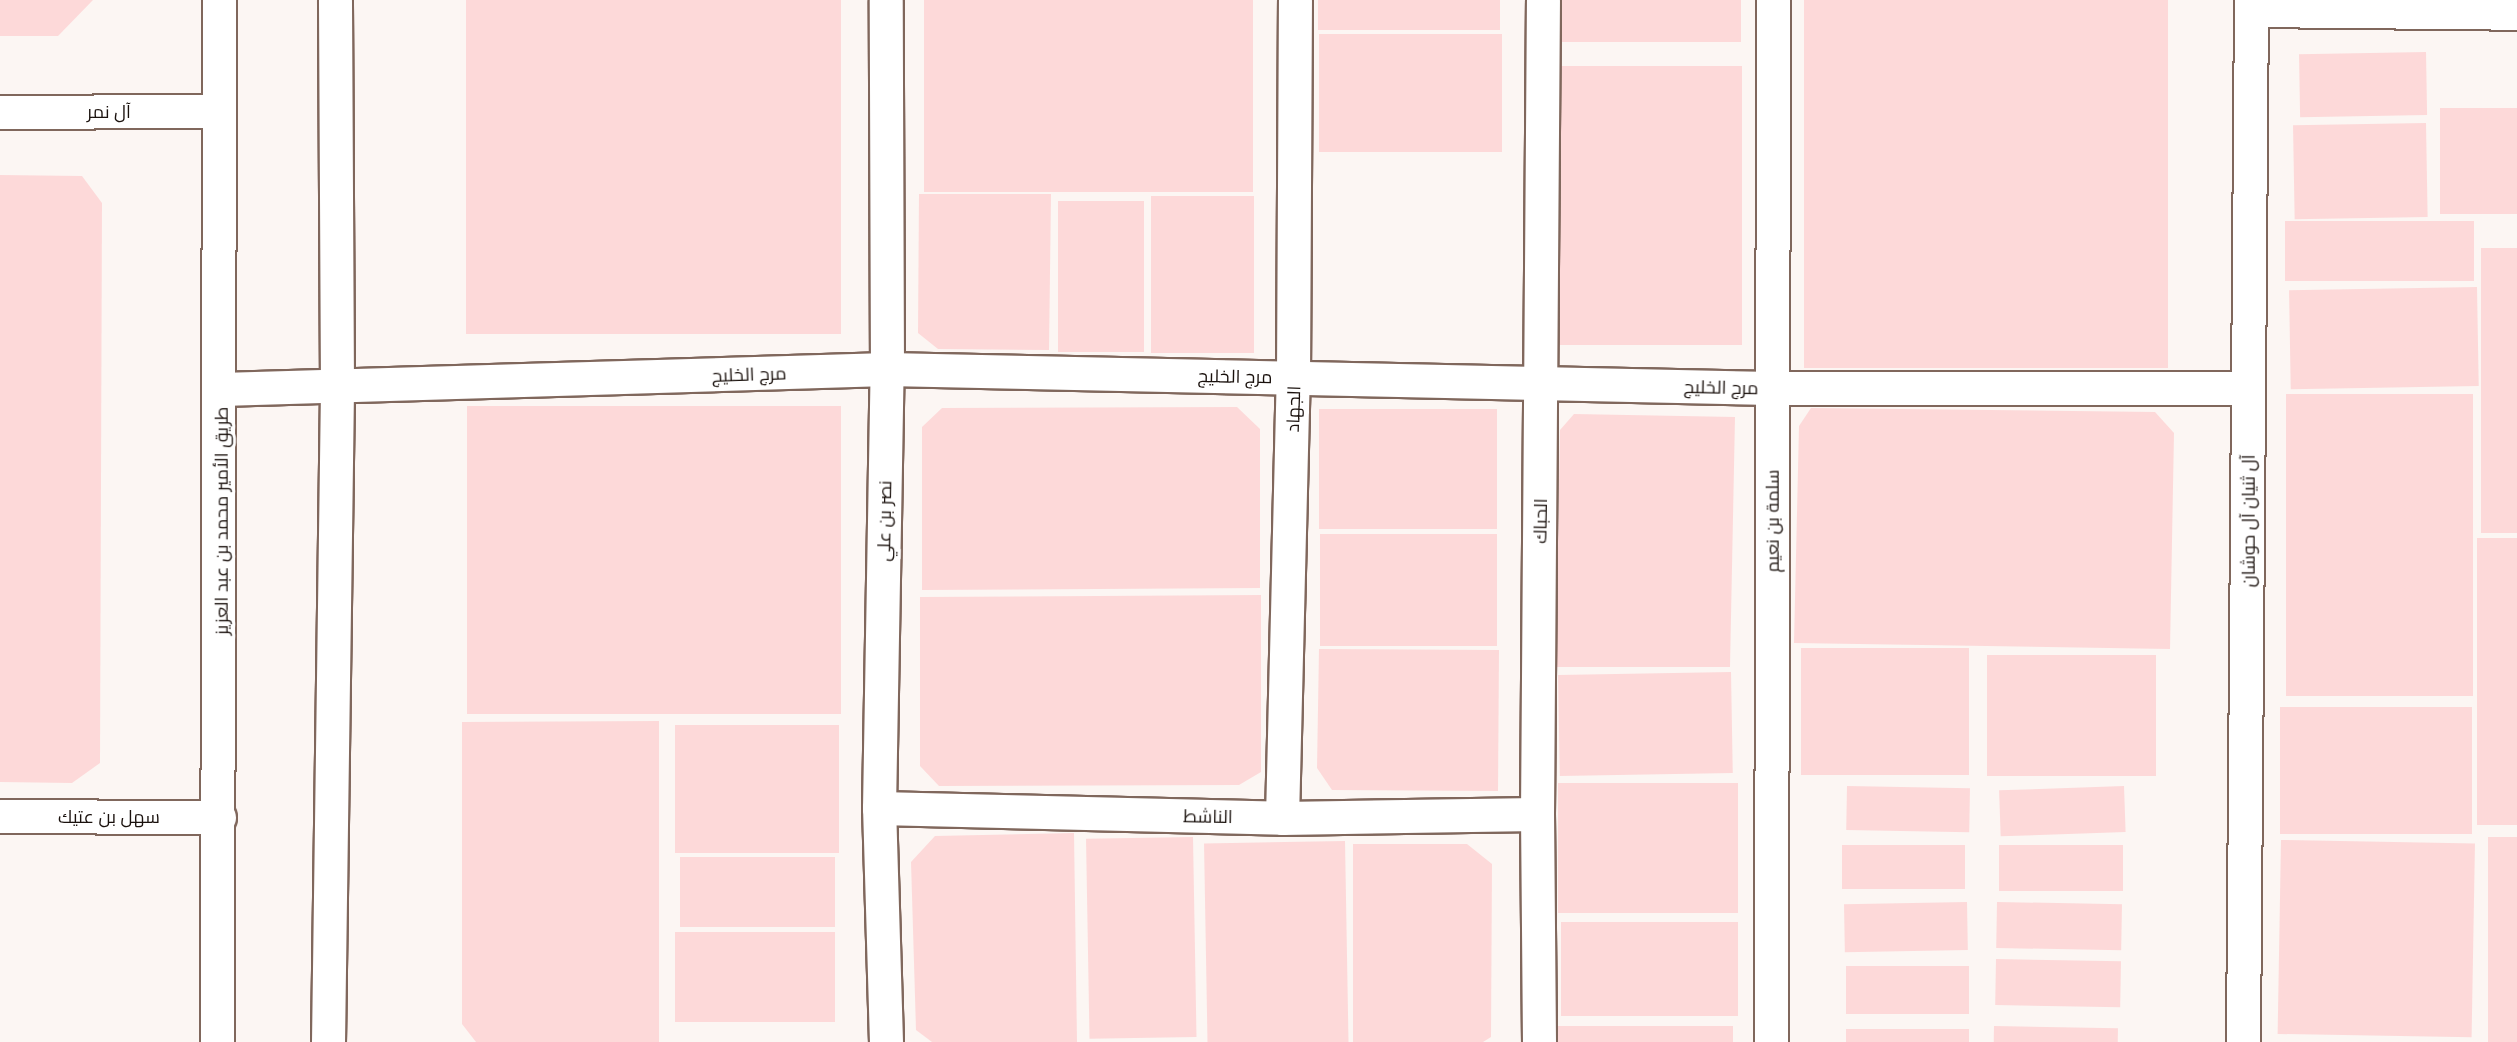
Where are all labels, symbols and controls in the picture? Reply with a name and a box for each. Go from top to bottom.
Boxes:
street label: آل نمر [87,100,131,122]
street label: مرج الخليج [711,362,787,386]
street label: مرج الخليج [1197,365,1273,387]
street label: مرج الخليج [1683,376,1759,398]
street label: الجهاد [1281,385,1305,433]
street label: طريق الأمير محمد بن عبد العزيز [210,407,232,635]
street label: آل ثنيان آل حوشان [2237,455,2259,587]
street label: سلمة بن نعيم [1761,470,1783,572]
street label: نصر بن علي [872,480,896,562]
street label: الحباك [1529,498,1551,544]
street label: سهل بن عتيك [58,805,160,827]
street label: الناشط [1183,805,1233,827]

